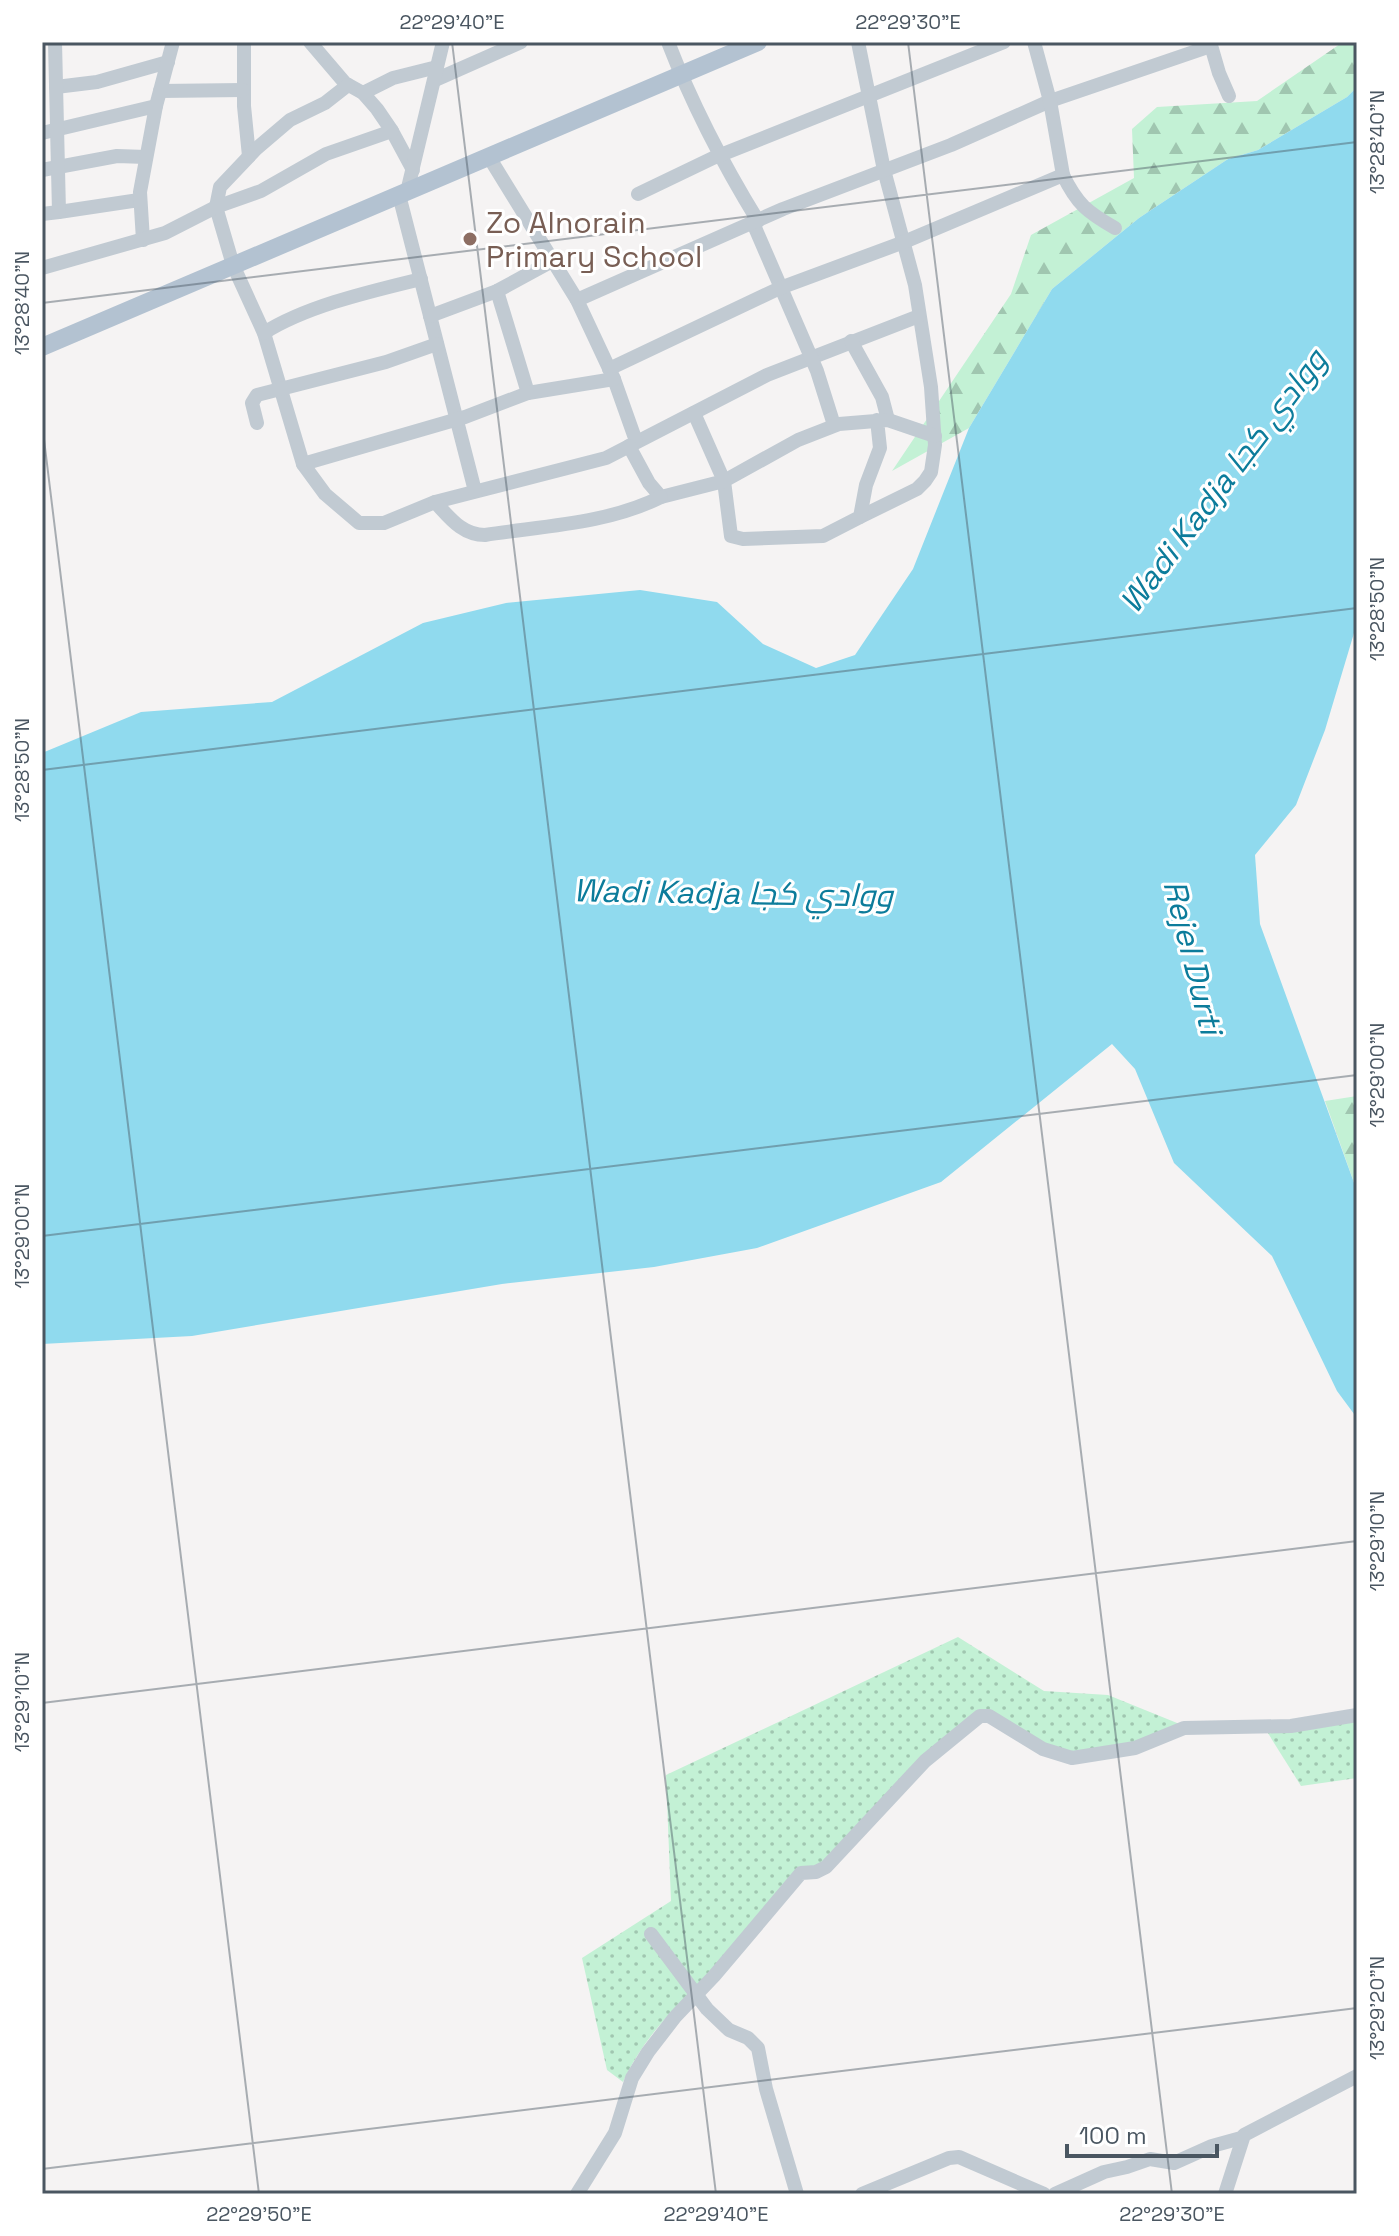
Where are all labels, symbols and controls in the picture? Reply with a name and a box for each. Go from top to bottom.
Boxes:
text: 22°29'40"E [399,9,505,35]
text: 22°29'30"E [855,9,961,35]
text: 13°28'40"N [1364,90,1390,194]
place label: Zo Alnorain Primary School [486,203,702,276]
marker: Zo Alnorain Primary School [461,230,479,248]
text: 13°28'40"N [9,251,35,355]
water label: Wadi Kadja ووادي كجا [1111,339,1341,624]
text: 13°28'50"N [1364,557,1390,661]
text: 13°28'50"N [9,718,35,822]
water label: Wadi Kadja ووادي كجا [573,870,896,921]
water label: Rejel Durti [1155,876,1232,1042]
text: 13°29'00"N [1364,1023,1390,1127]
text: 13°29'00"N [9,1184,35,1288]
text: 13°29'10"N [1364,1491,1390,1591]
text: 13°29'10"N [9,1652,35,1752]
text: 13°29'20"N [1364,1956,1390,2060]
scale bar [1067,2108,1217,2158]
text: 100 m [1079,2120,1147,2151]
text: 22°29'50"E [206,2201,312,2227]
text: 22°29'40"E [663,2201,769,2227]
text: 22°29'30"E [1119,2201,1225,2227]

